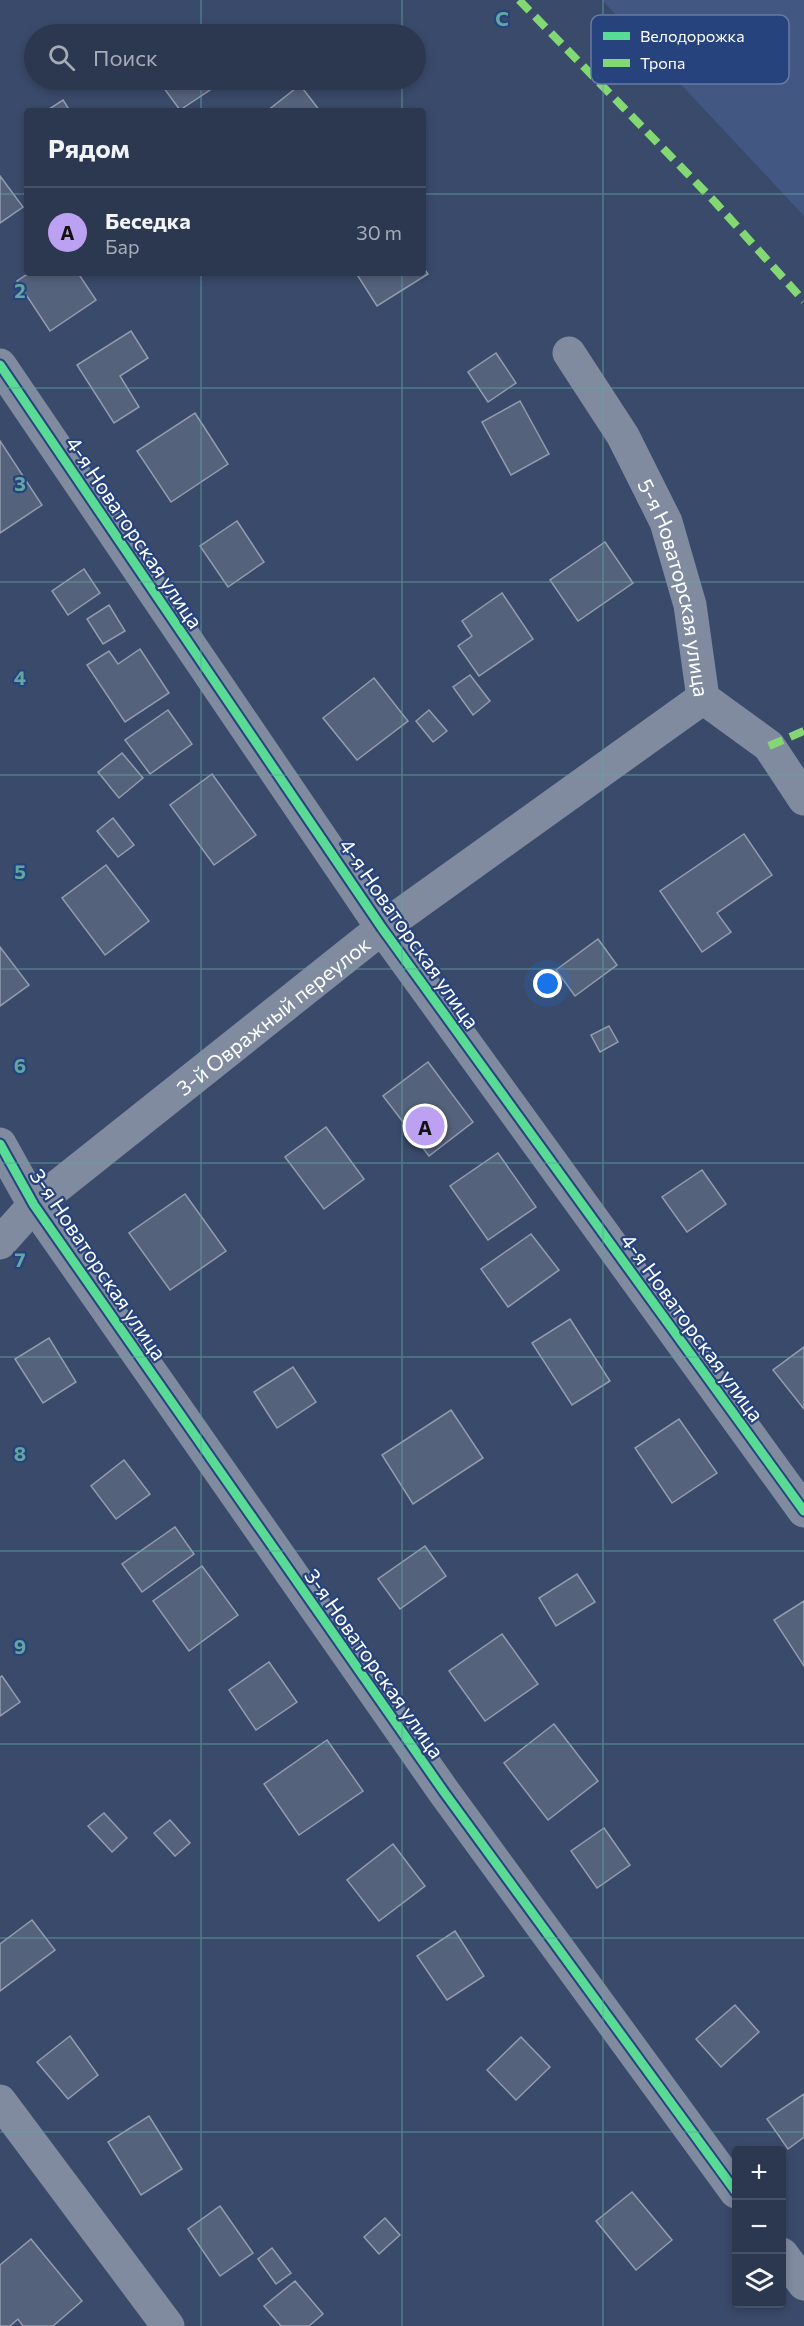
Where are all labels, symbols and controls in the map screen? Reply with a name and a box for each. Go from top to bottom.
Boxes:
text: C [495,6,509,30]
legend [591,15,789,84]
search box [24,24,426,90]
text: Велодорожка [640,26,744,45]
icon: search [45,41,78,74]
text: Поиск [93,44,158,71]
text: Тропа [640,53,685,72]
text: Рядом [48,132,130,163]
text: Беседка [105,207,191,234]
text: A [60,220,75,244]
text: 30 m [356,220,402,244]
text: Бар [105,234,140,258]
text: 2 [14,278,26,302]
street label: 4-я Новаторская улица [61,431,209,633]
text: 3 [14,471,26,495]
street label: 5-я Новаторская улица [634,474,715,698]
text: 4 [14,665,26,689]
street label: 4-я Новаторская улица [335,833,485,1033]
text: 5 [14,859,26,883]
street label: 3-й Овражный переулок [171,930,375,1100]
your location [533,969,562,998]
text: 6 [14,1053,26,1077]
pin: A [406,1104,444,1148]
street label: 3-я Новаторская улица [26,1163,172,1365]
street label: 4-я Новаторская улица [616,1228,770,1426]
text: 7 [15,1247,26,1271]
text: 8 [14,1441,26,1465]
street label: 3-я Новаторская улица [300,1563,450,1763]
text: 9 [14,1634,26,1658]
map controls [732,2146,786,2308]
button: + [732,2146,786,2200]
button: − [732,2200,786,2254]
button: layers [732,2254,786,2308]

